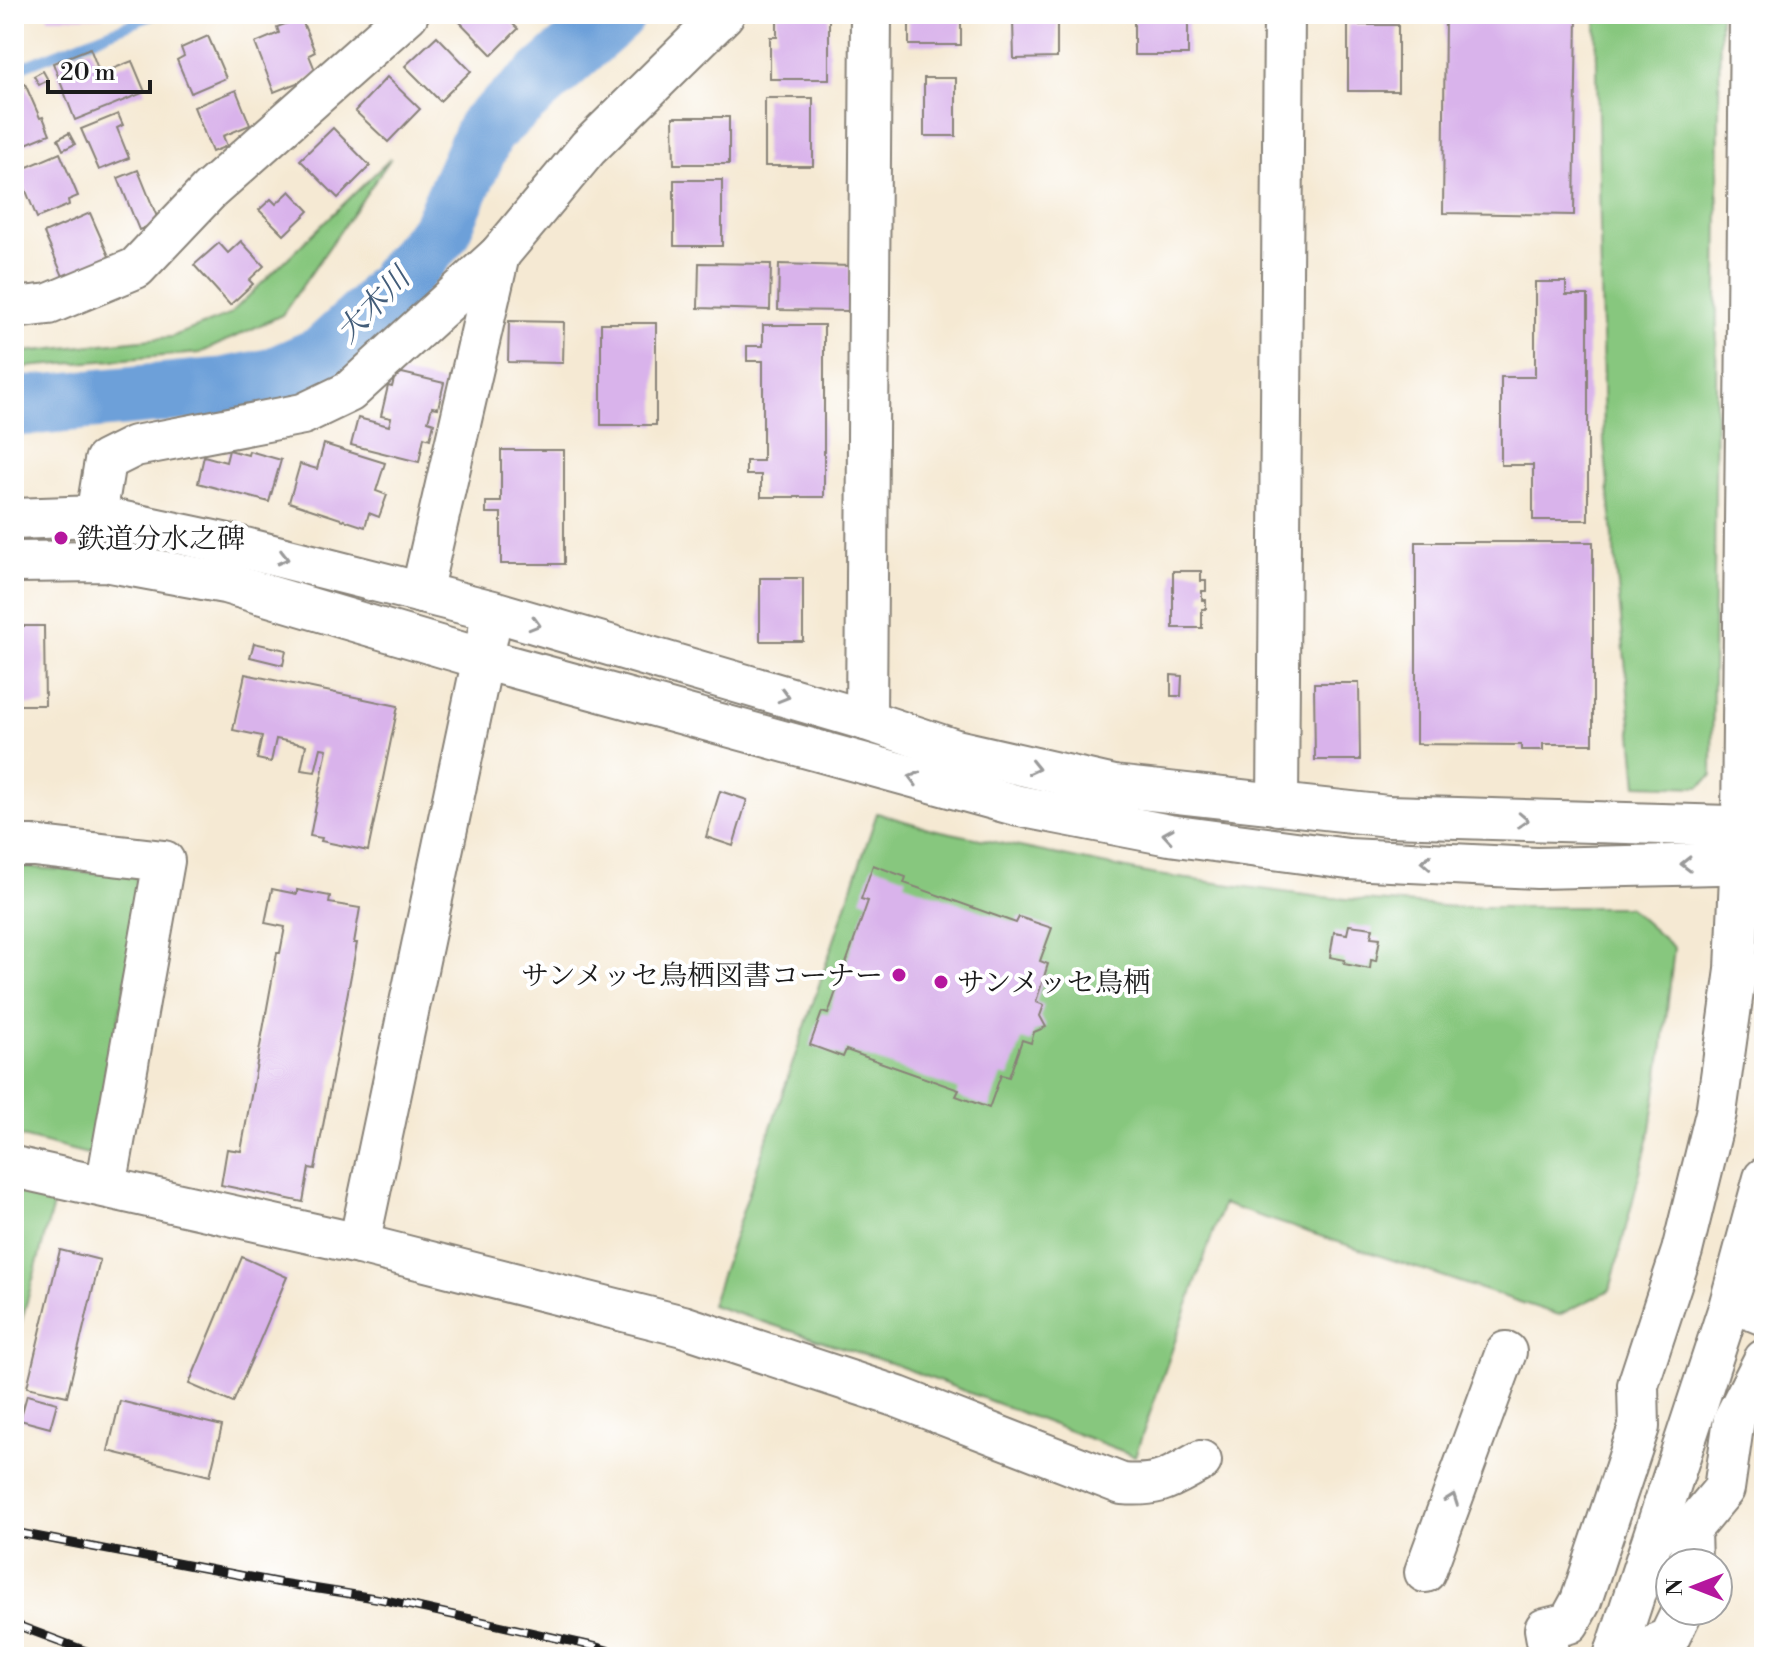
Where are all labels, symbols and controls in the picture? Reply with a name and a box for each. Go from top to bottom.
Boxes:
scale bar [48,44,150,94]
text: 20 m [60,58,116,88]
water label: 大木川 [329,258,421,351]
place label: 鉄道分水之碑 [77,522,245,557]
marker: 鉄道分水之碑 [52,529,70,547]
one-way arrow [276,548,290,565]
one-way arrow [527,615,541,631]
one-way arrow [777,687,791,704]
one-way arrow [1027,759,1040,776]
one-way arrow [908,770,922,787]
one-way arrow [1517,812,1530,829]
one-way arrow [1161,827,1175,844]
one-way arrow [1419,854,1432,871]
one-way arrow [1679,856,1692,873]
place label: サンメッセ鳥栖図書コーナー [521,959,883,994]
marker: サンメッセ鳥栖図書コーナー [890,966,908,984]
place label: サンメッセ鳥栖 [957,966,1151,1001]
marker: サンメッセ鳥栖 [932,973,950,991]
one-way arrow [1442,1492,1459,1506]
north arrow [1654,1547,1734,1627]
text: N [1662,1578,1689,1596]

